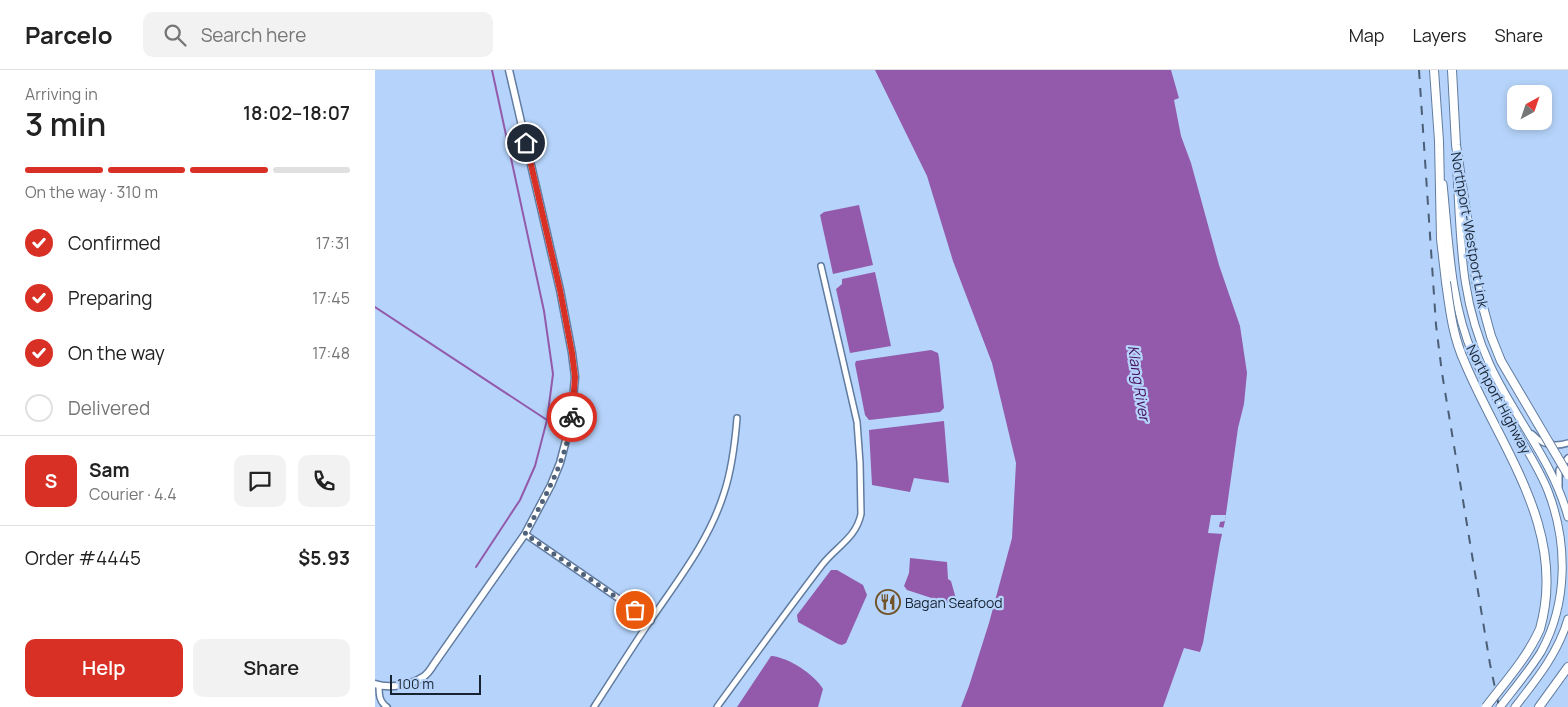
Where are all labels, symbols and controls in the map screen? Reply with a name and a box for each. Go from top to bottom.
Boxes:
search box [143,12,493,57]
text: Parcelo [25,18,113,51]
icon: search [161,21,189,49]
text: Search here [201,22,306,48]
text: Map [1349,23,1384,47]
text: Layers [1412,23,1466,47]
text: Share [1494,23,1543,47]
text: Arriving in [25,83,98,105]
north arrow [1507,85,1553,130]
map controls [1507,85,1552,130]
text: 18:02–18:07 [243,100,350,126]
text: 3 min [25,102,106,146]
pin [505,122,547,164]
icon: home [512,129,540,157]
street label: Northport-Westport Link [1447,150,1493,311]
text: On the way · 310 m [25,181,158,203]
icon: check [25,229,53,257]
text: Confirmed [68,230,161,256]
text: 17:31 [316,232,350,254]
icon: check [25,284,53,312]
text: Preparing [68,285,153,311]
text: 17:45 [312,287,350,309]
icon: check [25,339,53,367]
text: On the way [68,340,165,366]
street label: Northport Highway [1462,341,1536,458]
text: 17:48 [312,342,350,364]
water label: Klang River [1123,344,1156,425]
courier [547,392,597,442]
text: Delivered [68,395,150,421]
icon: bike [558,403,586,431]
button: chat [234,455,286,507]
button: phone [298,455,350,507]
text: Sam [89,457,130,483]
text: S [45,468,57,494]
text: Courier · 4.4 [89,483,177,505]
text: Order #4445 [25,545,141,571]
text: $5.93 [298,545,350,571]
pin [614,589,656,631]
restaurant icon: Bagan Seafood [875,589,901,615]
place label: Bagan Seafood [905,593,1003,612]
icon: bag [621,596,649,624]
button: Help [25,639,183,697]
button: Share [193,639,350,697]
scale bar [390,672,481,695]
text: 100 m [397,674,434,693]

